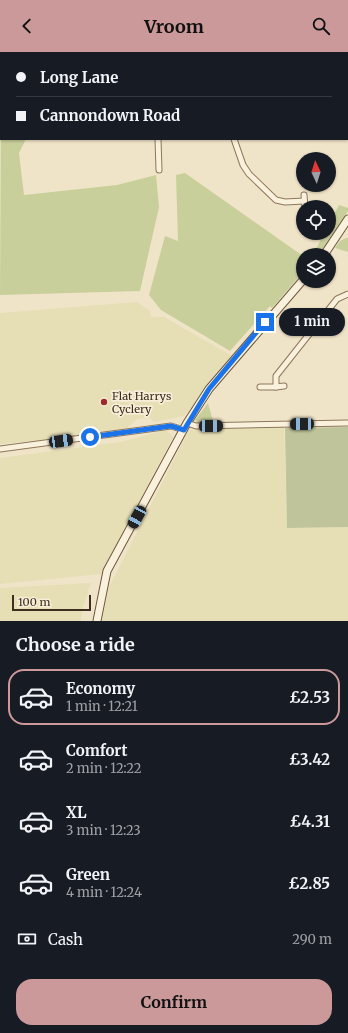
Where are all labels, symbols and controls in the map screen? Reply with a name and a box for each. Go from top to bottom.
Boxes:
icon: back [16,15,38,37]
text: Vroom [144,15,204,38]
icon: search [310,15,332,37]
text: Long Lane [40,68,118,87]
text: Cannondown Road [40,106,180,125]
north arrow [296,152,336,192]
map controls [296,152,336,288]
button: locate [296,200,336,240]
button: layers [296,248,336,288]
callout: 1 min [279,308,345,336]
route end [256,313,274,331]
text: 1 min [294,313,330,330]
place label: Flat Harrys Cyclery [112,389,171,416]
marker: Flat Harrys Cyclery [99,397,109,407]
car [290,418,314,430]
car [199,420,223,432]
route start [81,428,99,446]
car [48,433,74,449]
car [126,504,148,530]
scale bar [12,593,91,612]
text: 100 m [18,595,50,609]
text: Choose a ride [16,633,135,656]
icon: car [18,679,54,715]
text: Economy [66,679,135,698]
text: £2.53 [289,688,330,707]
text: 1 min · 12:21 [66,698,138,715]
icon: car [18,741,54,777]
text: Comfort [66,741,127,760]
text: £3.42 [289,750,330,769]
text: 2 min · 12:22 [66,760,142,777]
icon: car [18,803,54,839]
text: XL [66,803,87,822]
text: £4.31 [290,812,330,831]
text: 3 min · 12:23 [66,822,141,839]
icon: car [18,865,54,901]
text: Green [66,865,110,884]
text: £2.85 [288,874,330,893]
text: 4 min · 12:24 [66,884,142,901]
icon: cash [16,928,38,950]
text: Cash [48,930,83,949]
text: 290 m [292,931,332,948]
button: Confirm [16,979,332,1025]

